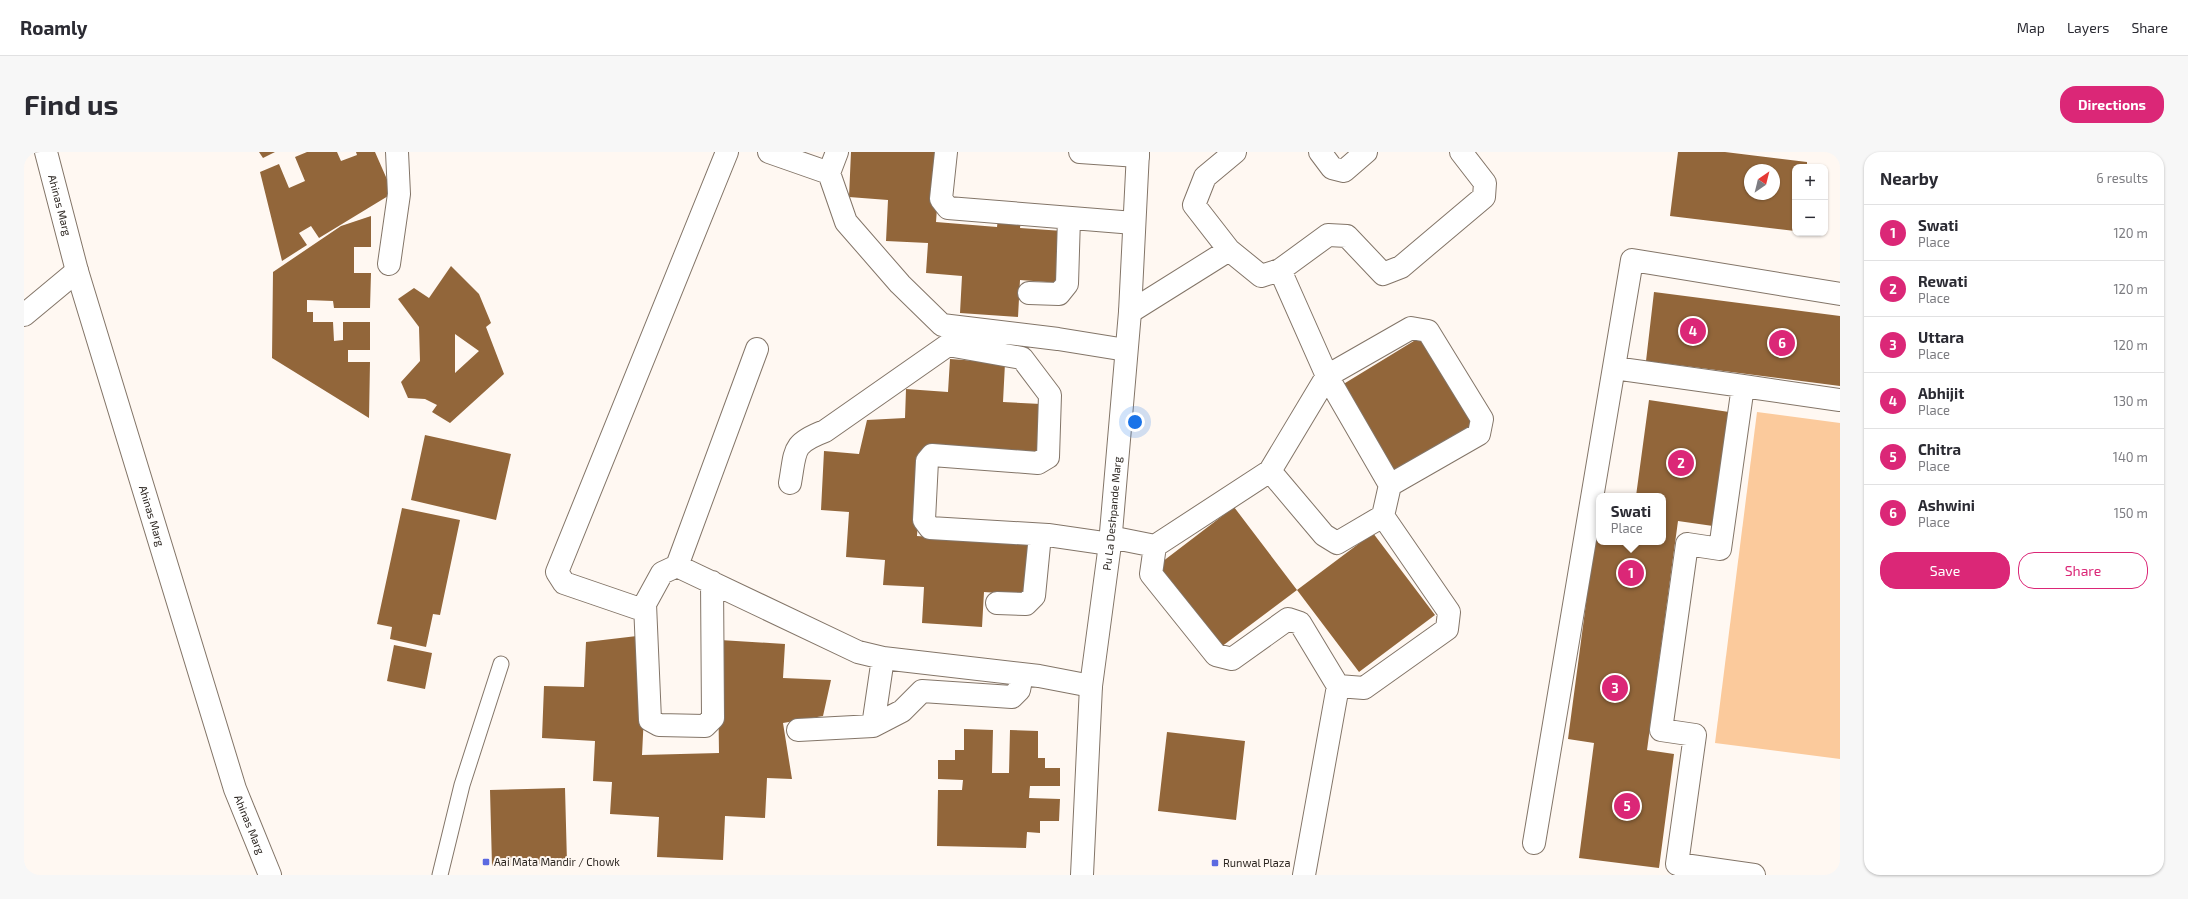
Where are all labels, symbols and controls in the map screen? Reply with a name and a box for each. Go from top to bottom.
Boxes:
text: Roamly [20,16,87,39]
text: Map [2017,19,2045,36]
text: Layers [2067,19,2109,36]
text: Share [2131,19,2168,36]
button: Directions [2060,86,2164,123]
text: Find us [24,87,118,121]
north arrow [1744,164,1780,200]
map controls [1792,164,1828,236]
button: + [1792,164,1828,200]
text: Nearby [1880,168,1938,188]
text: 6 results [2096,170,2148,186]
street label: Ahinas Marg [46,173,75,237]
button: − [1792,200,1828,236]
text: Swati [1918,216,1958,234]
text: 1 [1890,225,1896,241]
text: 120 m [2113,225,2148,241]
text: Place [1918,234,1950,250]
text: Rewati [1918,272,1968,290]
text: 2 [1889,281,1897,297]
text: 120 m [2113,281,2148,297]
text: Place [1918,290,1950,306]
pin: 4 [1680,316,1706,346]
pin: 6 [1769,328,1795,358]
text: Uttara [1918,328,1964,346]
text: 3 [1889,337,1897,353]
text: 120 m [2113,337,2148,353]
text: Place [1918,346,1950,362]
text: Abhijit [1918,384,1964,402]
text: 4 [1889,393,1897,409]
text: 130 m [2113,393,2148,409]
text: Place [1918,402,1950,418]
your location [1125,412,1145,432]
text: Chitra [1918,440,1961,458]
pin: 2 [1668,448,1694,478]
text: 5 [1889,449,1897,465]
text: 140 m [2113,449,2148,465]
street label: Pu La Deshpande Marg [1100,456,1124,571]
text: Place [1918,458,1950,474]
street label: Ahinas Marg [137,484,168,548]
popup [1596,493,1666,545]
text: Ashwini [1918,496,1975,514]
text: Swati [1611,502,1651,520]
text: 6 [1889,505,1897,521]
text: 150 m [2114,505,2148,521]
text: Place [1918,514,1950,530]
text: Place [1611,520,1643,536]
button: Save [1880,552,2010,589]
button: Share [2018,552,2148,589]
pin: 1 [1618,558,1644,588]
pin: 3 [1602,673,1628,703]
pin: 5 [1614,791,1640,821]
street label: Ahinas Marg [232,793,268,856]
place label: Aai Mata Mandir / Chowk [494,855,620,868]
place label: Runwal Plaza [1223,856,1290,869]
marker: Aai Mata Mandir / Chowk [481,857,491,867]
marker: Runwal Plaza [1210,858,1220,868]

